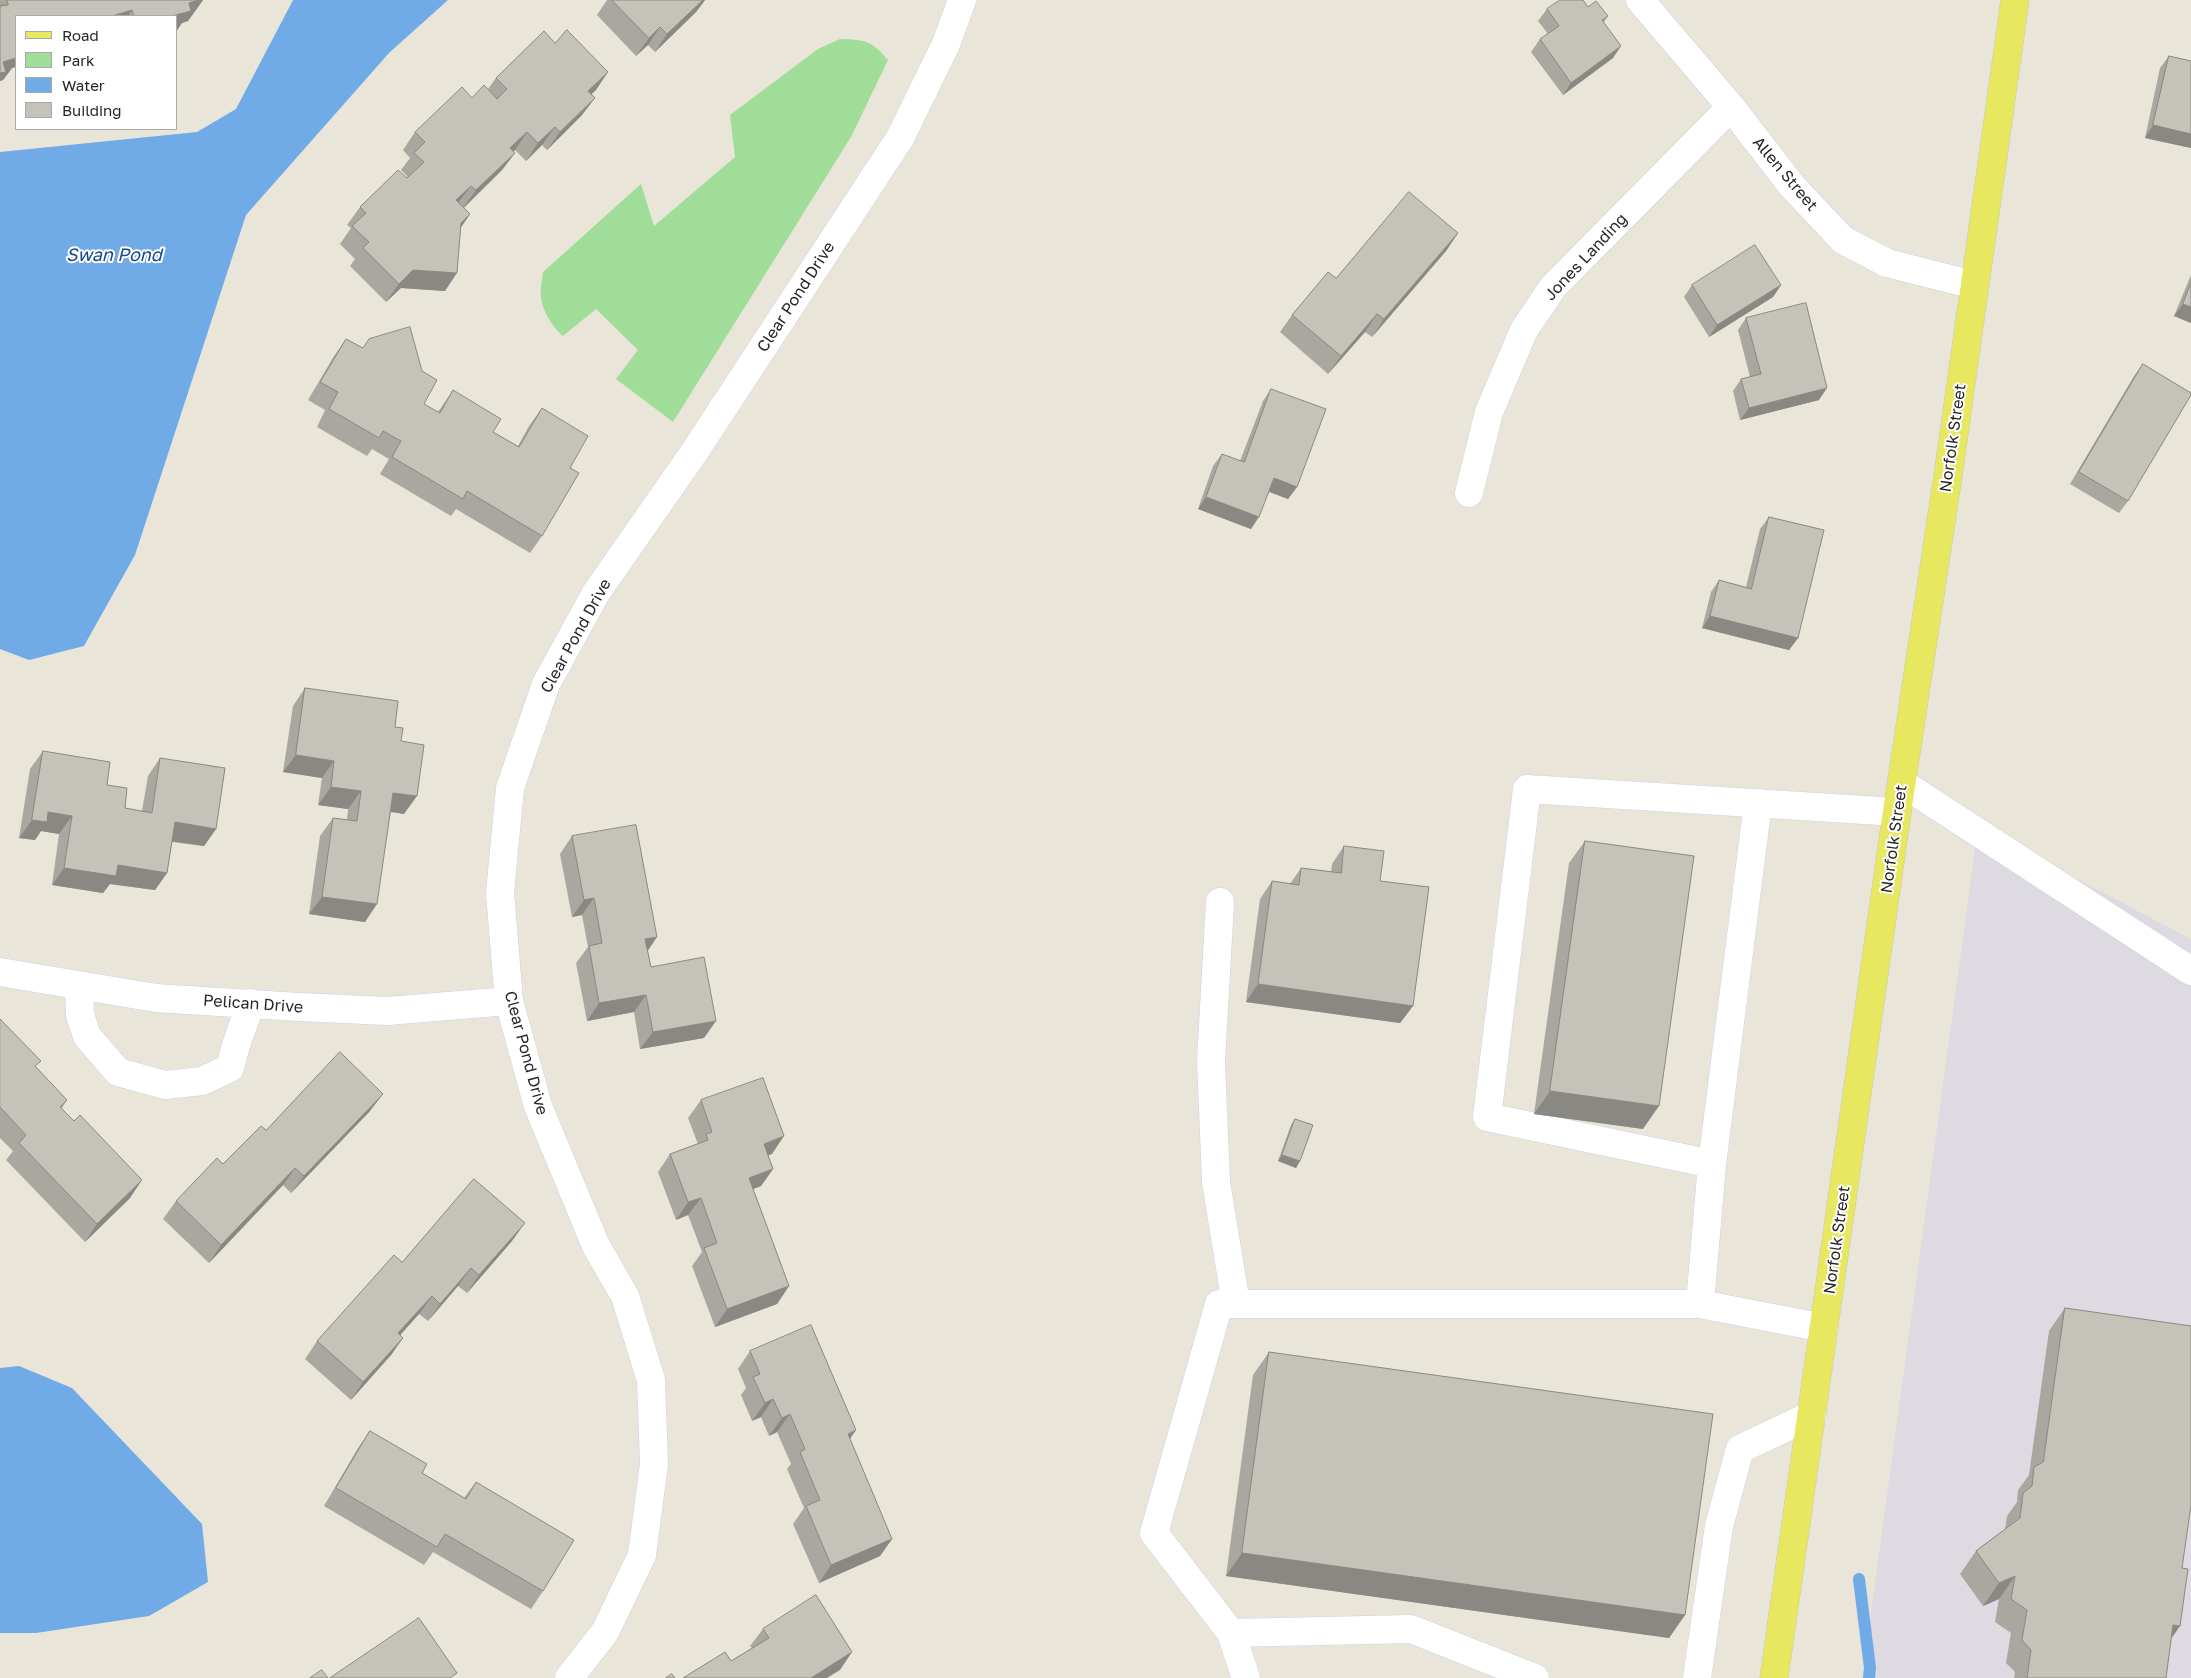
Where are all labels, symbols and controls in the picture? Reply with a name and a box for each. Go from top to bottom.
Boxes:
legend [15,15,178,130]
text: Road [62,26,99,44]
text: Park [62,51,94,69]
text: Water [62,76,105,94]
text: Building [62,101,122,119]
street label: Allen Street [1748,133,1822,215]
street label: Jones Landing [1541,209,1631,305]
street label: Clear Pond Drive [753,238,839,356]
water label: Swan Pond [66,244,162,266]
street label: Norfolk Street [1936,383,1970,493]
street label: Clear Pond Drive [537,576,615,696]
street label: Norfolk Street [1877,784,1911,894]
street label: Clear Pond Drive [500,989,552,1117]
street label: Pelican Drive [202,991,304,1017]
street label: Norfolk Street [1820,1185,1854,1295]

